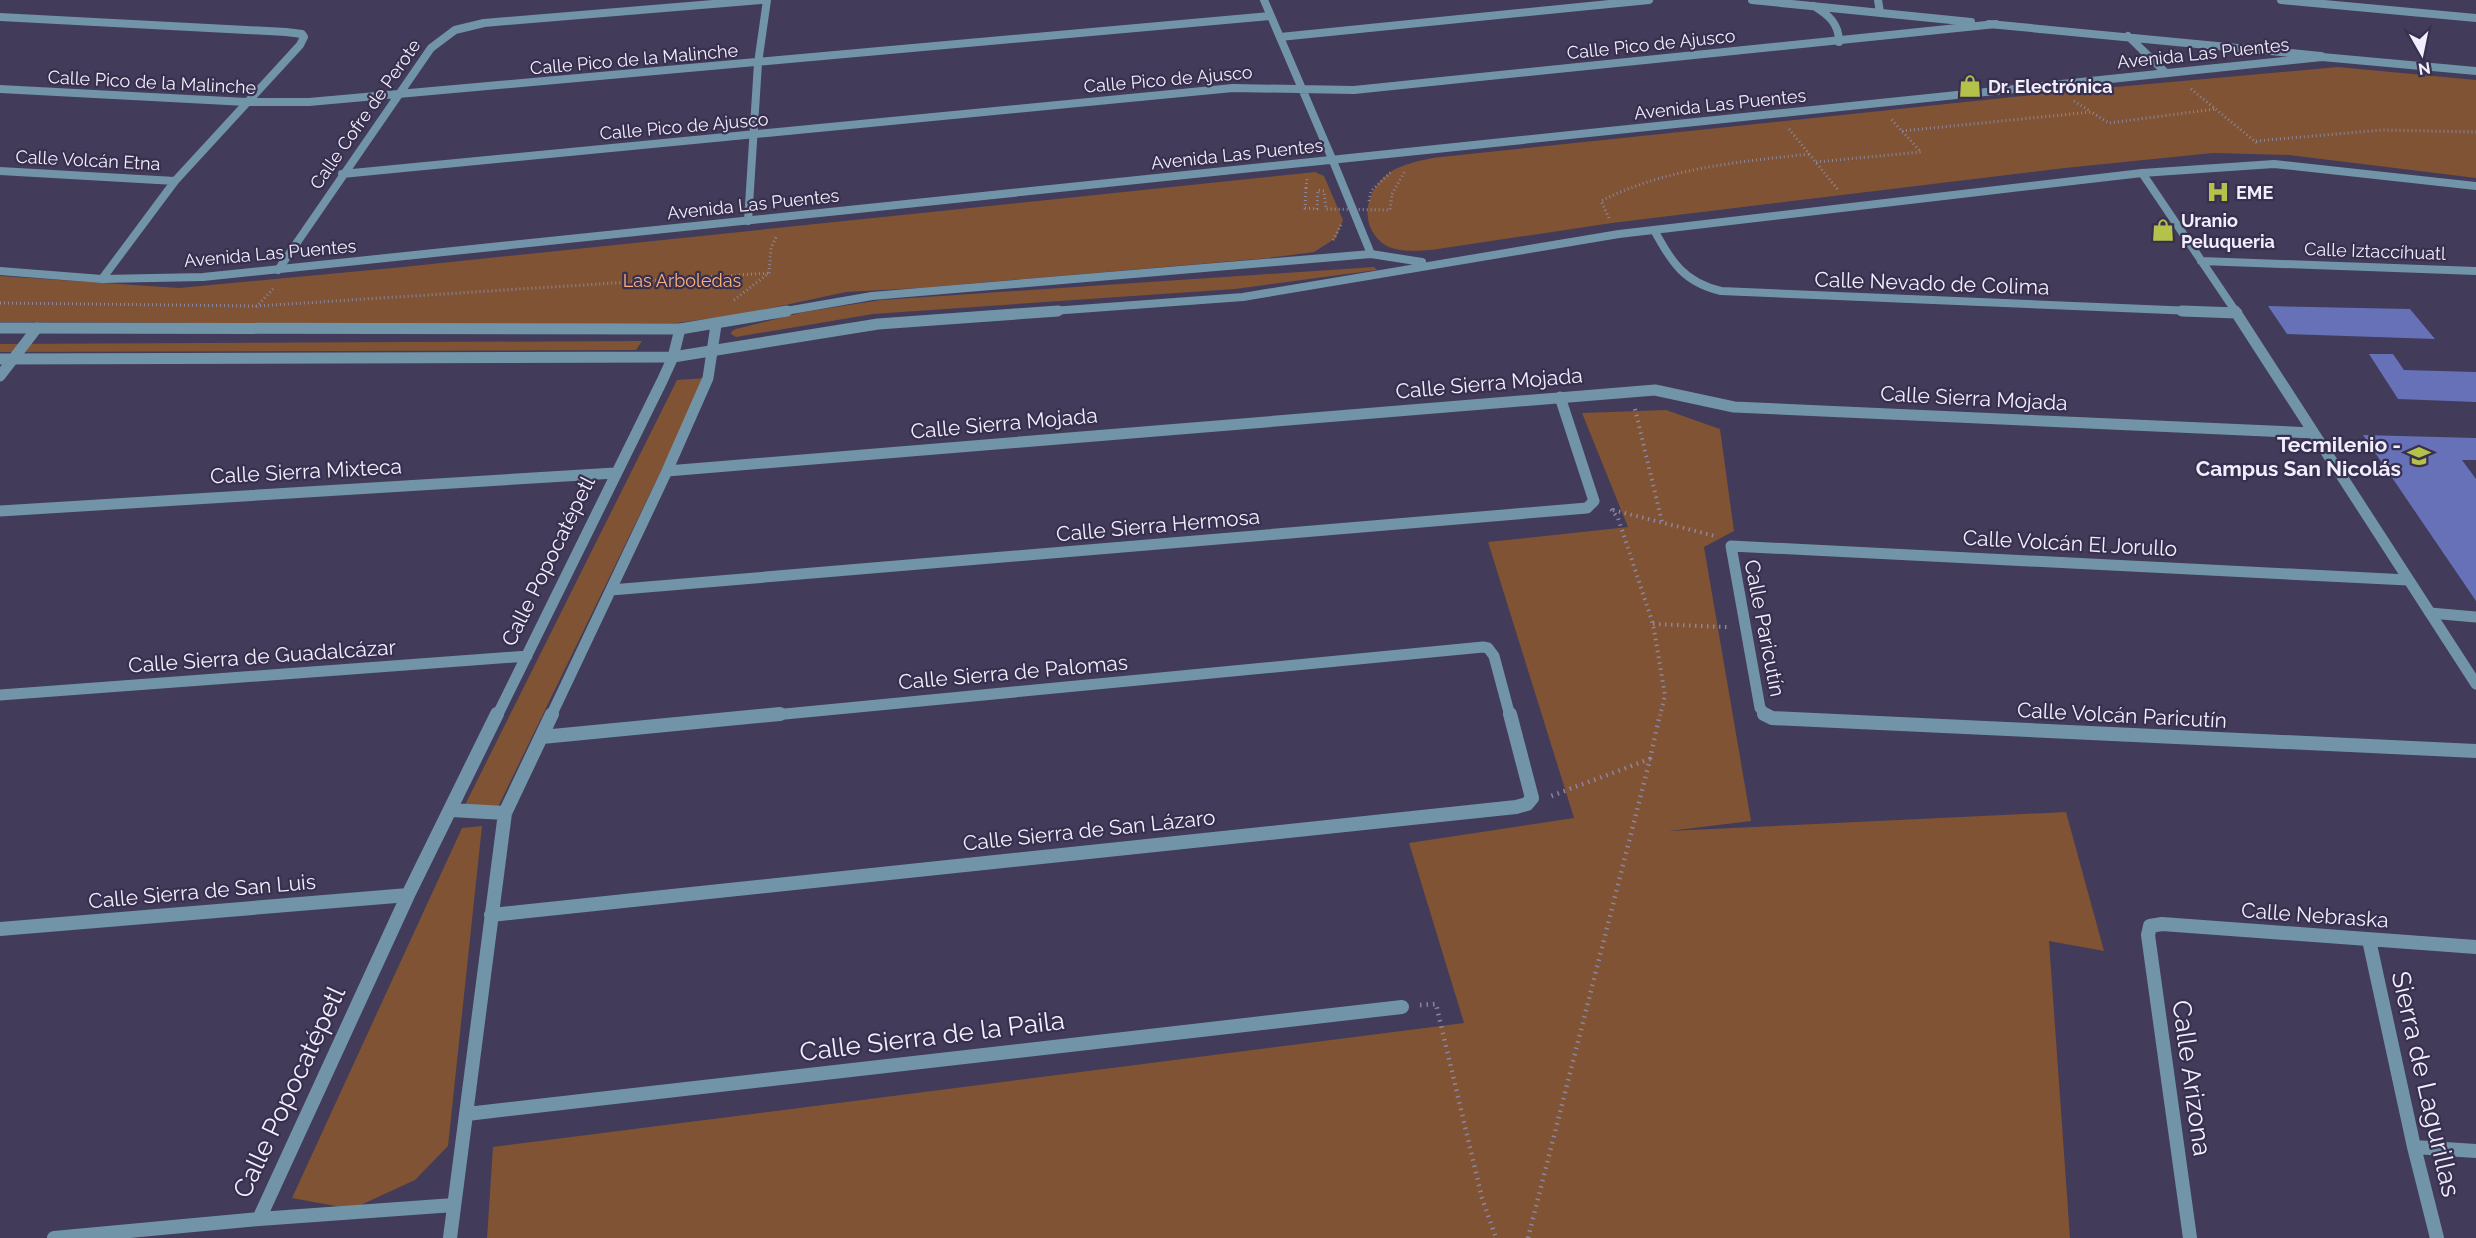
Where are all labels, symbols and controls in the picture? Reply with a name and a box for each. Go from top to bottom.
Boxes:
north arrow [2392,24,2452,84]
street label: Calle Pico de Ajusco [1566,25,1737,63]
street label: Avenida Las Puentes [2116,33,2290,72]
street label: Calle Cofre de Perote [305,35,425,193]
street label: Calle Pico de la Malinche [529,39,739,79]
text: N [2417,58,2432,79]
street label: Calle Pico de Ajusco [1083,61,1253,97]
street label: Calle Pico de la Malinche [47,66,257,98]
shop icon: Dr. Electrónica [1957,73,1983,99]
place label: Dr. Electrónica [1988,76,2112,97]
street label: Avenida Las Puentes [1633,84,1807,123]
street label: Calle Pico de Ajusco [599,108,769,144]
street label: Avenida Las Puentes [1150,134,1324,173]
street label: Calle Volcán Etna [15,146,161,174]
hospital icon: EME [2205,179,2231,205]
place label: EME [2236,182,2273,203]
street label: Avenida Las Puentes [666,184,840,223]
place label: Uranio Peluqueria [2181,210,2275,252]
shop icon: Uranio Peluqueria [2150,217,2176,243]
street label: Avenida Las Puentes [183,235,357,271]
street label: Calle Iztaccíhuatl [2304,238,2446,264]
street label: Calle Nevado de Colima [1814,266,2050,300]
park label: Las Arboledas [623,270,742,291]
street label: Calle Sierra Mojada [1395,362,1583,404]
street label: Calle Sierra Mojada [1880,381,2068,415]
street label: Calle Sierra Mojada [910,402,1098,444]
place label: Tecmilenio - Campus San Nicolás [2196,432,2401,481]
school or university icon: Tecmilenio - Campus San Nicolás [2406,443,2432,469]
street label: Calle Sierra Mixteca [210,453,402,489]
street label: Calle Popocatépetl [496,472,600,650]
street label: Calle Sierra Hermosa [1055,504,1261,546]
street label: Calle Volcán El Jorullo [1962,525,2178,561]
street label: Calle Paricutín [1739,557,1791,699]
street label: Calle Sierra de Guadalcázar [127,634,397,678]
street label: Calle Sierra de Palomas [897,650,1129,694]
street label: Calle Volcán Paricutín [2016,697,2228,733]
street label: Calle Sierra de San Lázaro [962,804,1216,856]
street label: Calle Sierra de San Luis [87,869,317,913]
street label: Calle Nebraska [2240,897,2390,933]
street label: Sierra de Lagurillas [2385,968,2467,1200]
street label: Calle Popocatépetl [227,981,352,1203]
street label: Calle Arizona [2166,998,2218,1158]
street label: Calle Sierra de la Paila [798,1005,1066,1067]

